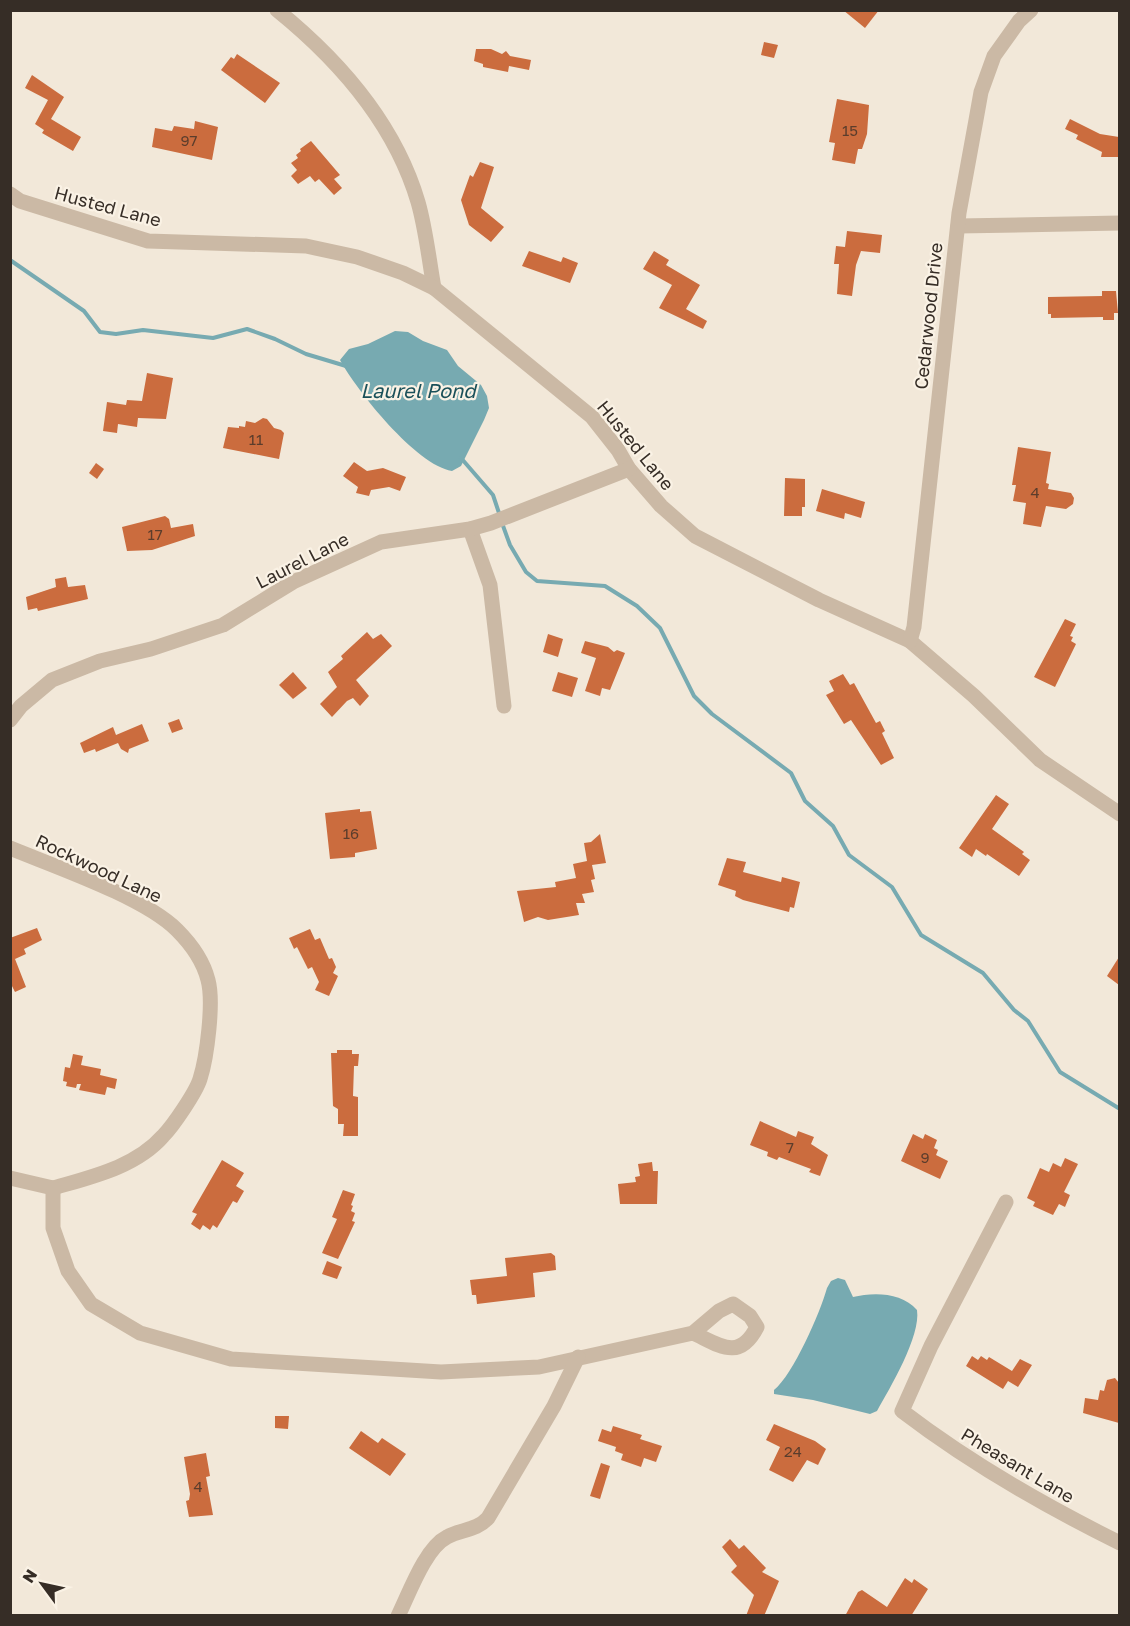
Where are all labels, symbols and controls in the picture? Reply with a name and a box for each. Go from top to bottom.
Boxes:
house number: 15 [842,121,858,139]
house number: 97 [180,131,198,149]
street label: Husted Lane [52,181,164,231]
street label: Cedarwood Drive [909,242,947,390]
water label: Laurel Pond [360,378,478,402]
street label: Husted Lane [593,396,679,494]
house number: 11 [249,430,263,448]
house number: 4 [1030,483,1040,501]
house number: 17 [147,525,163,543]
street label: Laurel Lane [252,527,352,593]
house number: 16 [343,824,359,842]
street label: Rockwood Lane [32,829,166,907]
house number: 7 [786,1138,794,1156]
house number: 9 [920,1148,930,1166]
street label: Pheasant Lane [958,1423,1078,1507]
house number: 24 [784,1442,802,1460]
house number: 4 [193,1477,203,1495]
north arrow [12,1554,72,1614]
text: N [18,1565,41,1586]

